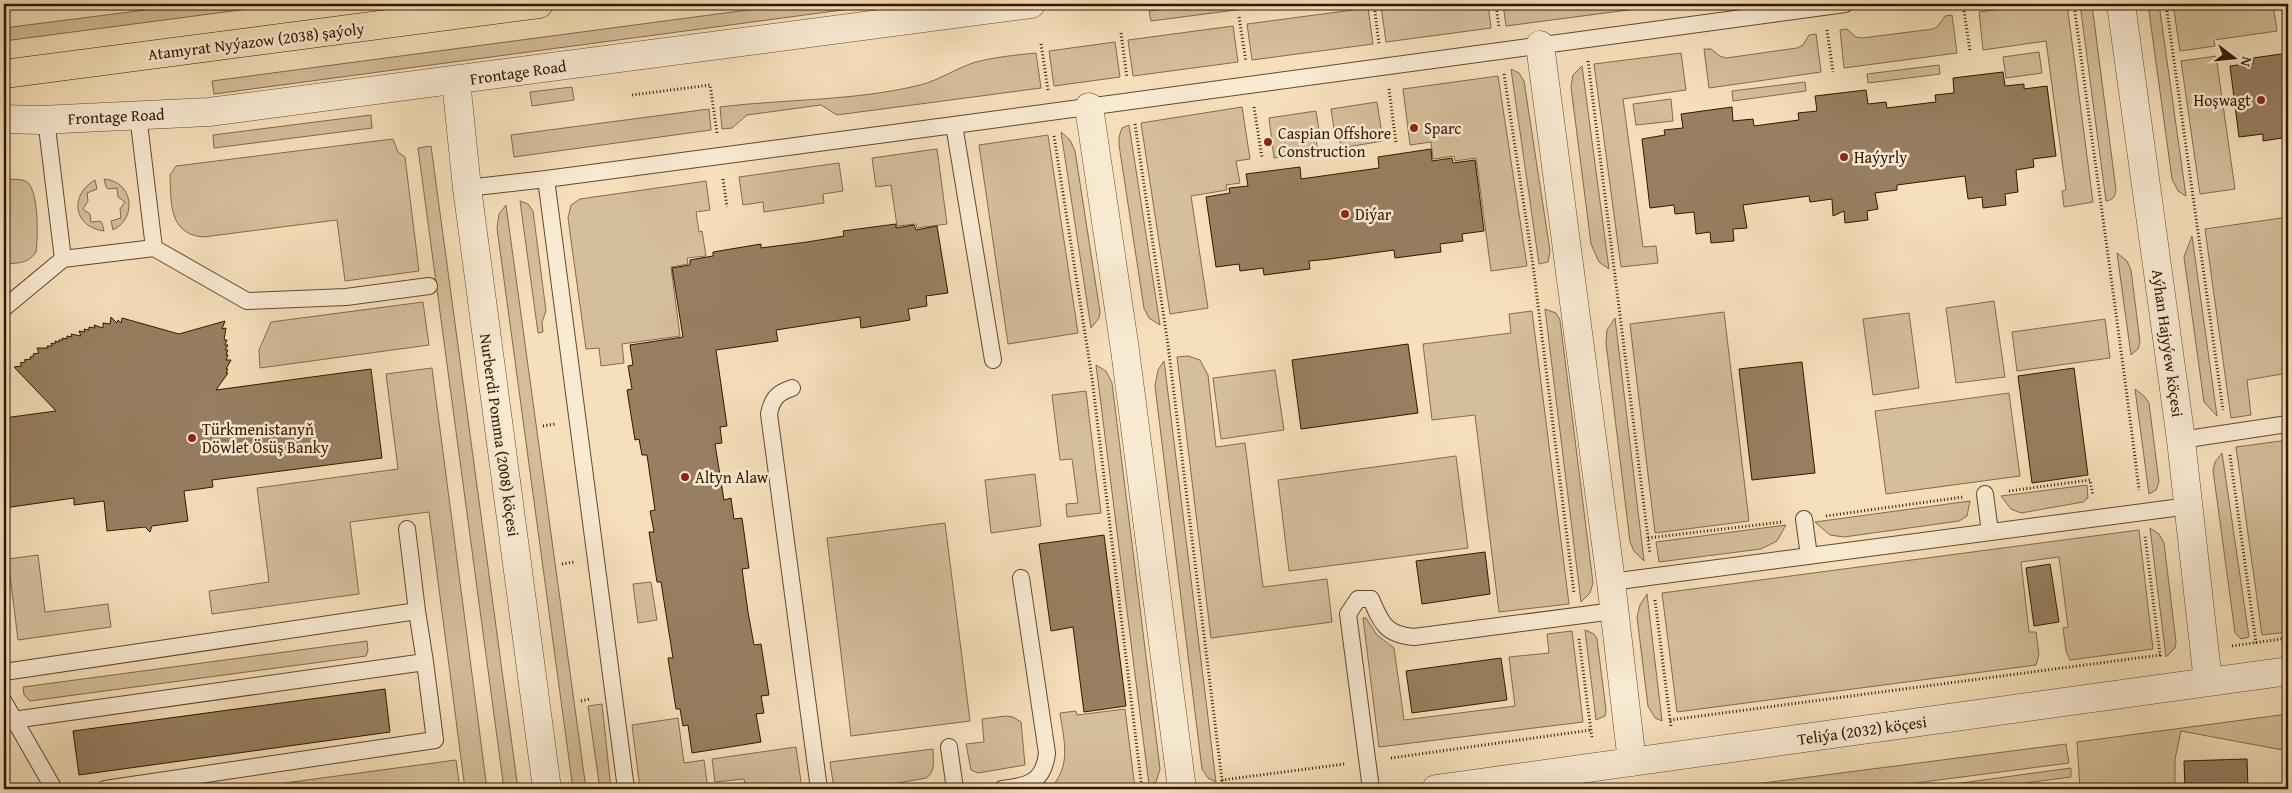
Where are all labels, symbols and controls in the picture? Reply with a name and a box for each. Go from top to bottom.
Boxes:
street label: Atamyrat Nyýazow (2038) şaýoly [146,16,366,66]
north arrow [2210,32,2260,82]
street label: Frontage Road [468,53,568,91]
text: N [2235,54,2257,69]
place label: Hoşwagt [2194,88,2251,112]
marker: Hoşwagt [2255,94,2267,106]
street label: Frontage Road [67,101,166,131]
place label: Sparc [1424,116,1461,140]
place label: Caspian Offshore Construction [1278,121,1391,163]
marker: Sparc [1408,122,1420,134]
marker: Caspian Offshore Construction [1262,136,1274,148]
place label: Haýyrly [1854,145,1907,169]
marker: Haýyrly [1838,151,1850,163]
place label: Diýar [1355,202,1392,226]
marker: Diýar [1339,208,1351,220]
street label: Aýhan Hajyýew köçesi [2146,267,2190,419]
street label: Nurberdi Pomma (2008) köçesi [474,332,526,539]
place label: Türkmenistanyň Döwlet Ösüş Banky [202,417,329,459]
marker: Türkmenistanyň Döwlet Ösüş Banky [186,432,198,444]
place label: Altyn Alaw [695,465,769,489]
marker: Altyn Alaw [679,471,691,483]
street label: Teliýa (2032) köçesi [1796,709,1929,751]

